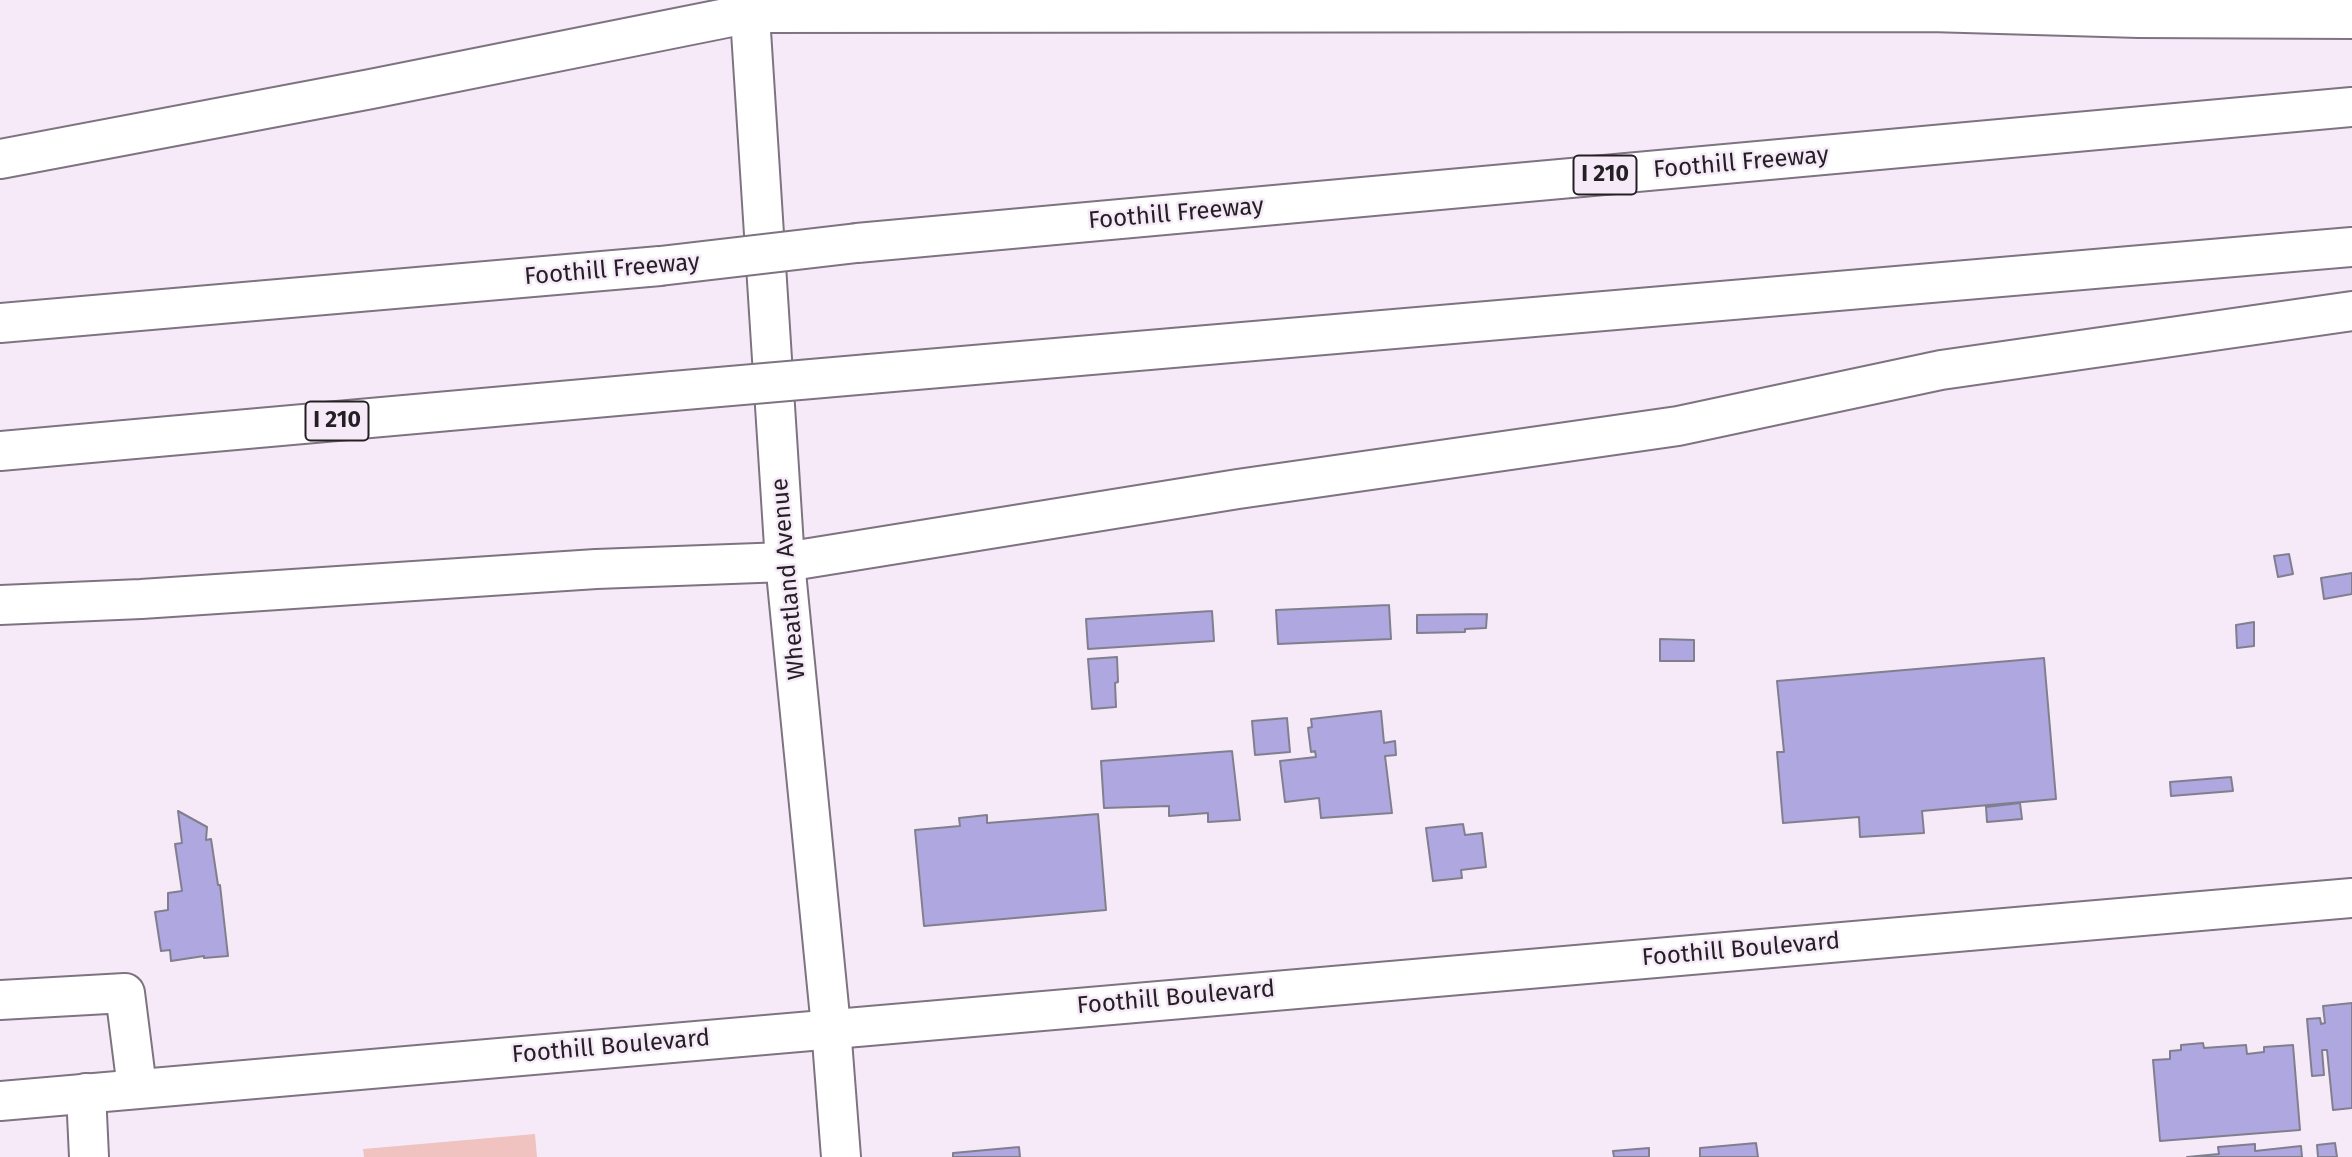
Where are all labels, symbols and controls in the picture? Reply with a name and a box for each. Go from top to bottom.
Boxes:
street label: Foothill Freeway [1652,141,1830,185]
road number: I 210 [1574,156,1636,194]
street label: Foothill Freeway [1087,192,1265,236]
street label: Foothill Freeway [523,248,701,292]
road number: I 210 [306,402,368,440]
street label: Wheatland Avenue [766,477,812,681]
street label: Foothill Boulevard [1641,927,1841,973]
street label: Foothill Boulevard [1076,975,1276,1021]
street label: Foothill Boulevard [511,1024,711,1070]

